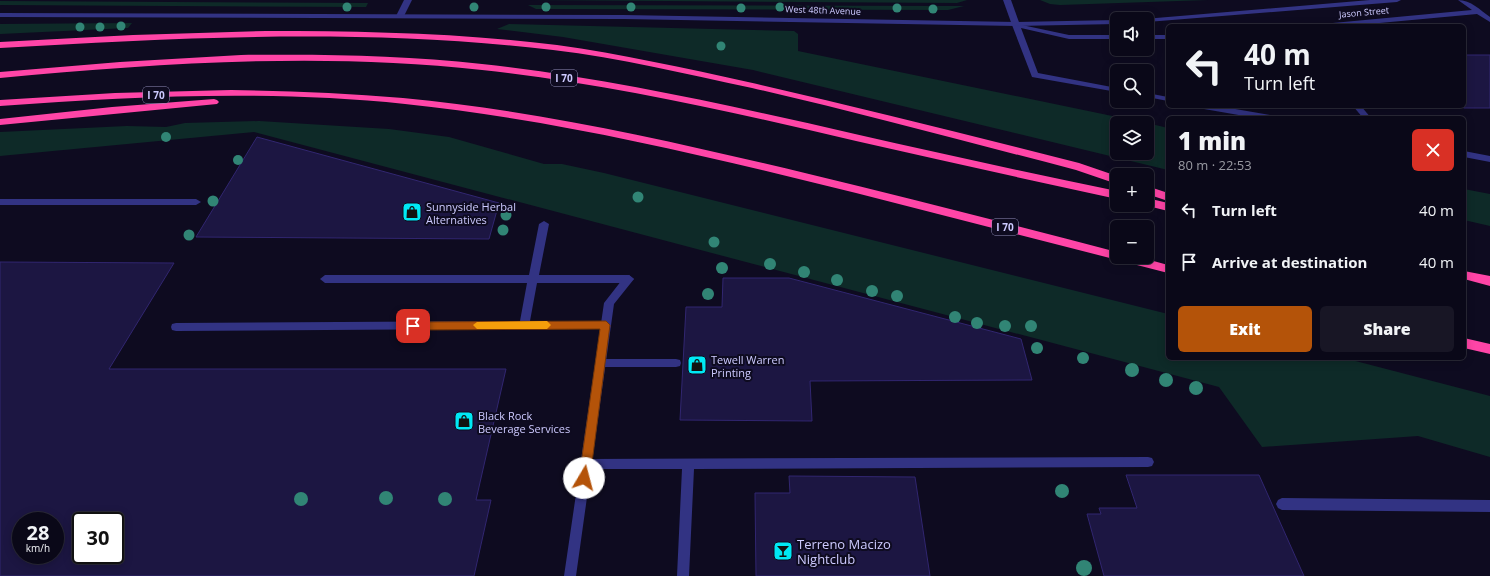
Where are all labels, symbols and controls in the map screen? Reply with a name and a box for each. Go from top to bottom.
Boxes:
street label: West 48th Avenue [785,2,861,18]
street label: Jason Street [1337,3,1390,21]
map controls [1110,12,1154,264]
button: sound [1110,12,1154,56]
text: 40 m [1244,35,1311,73]
icon: left [1178,40,1230,92]
button: search [1110,64,1154,108]
road number: I 70 [551,70,577,86]
text: Turn left [1244,71,1315,95]
road number: I 70 [143,87,169,103]
button: layers [1110,116,1154,160]
text: 1 min [1178,124,1246,157]
button: close [1412,129,1454,171]
text: 80 m · 22:53 [1178,156,1252,174]
button: + [1110,168,1154,212]
place label: Sunnyside Herbal Alternatives [426,199,516,227]
icon: left [1178,199,1200,221]
text: Turn left [1212,200,1277,220]
text: 40 m [1419,200,1454,220]
shop icon: Sunnyside Herbal Alternatives [401,201,423,223]
road number: I 70 [992,219,1018,235]
button: − [1110,220,1154,264]
icon: arrive [1178,251,1200,273]
text: Arrive at destination [1212,252,1367,272]
text: 40 m [1419,252,1454,272]
button: Exit [1178,306,1312,352]
button: Share [1320,306,1454,352]
pin [396,309,430,343]
icon: arrive [402,315,424,337]
place label: Tewell Warren Printing [711,352,785,380]
shop icon: Tewell Warren Printing [686,354,708,376]
place label: Black Rock Beverage Services [478,408,570,436]
shop icon: Black Rock Beverage Services [453,410,475,432]
position arrow [563,457,605,499]
speed limit sign: 30 [72,512,124,564]
text: 28 [27,519,49,546]
place label: Terreno Macizo Nightclub [797,535,891,568]
bar icon: Terreno Macizo Nightclub [772,540,794,562]
text: km/h [26,541,50,555]

